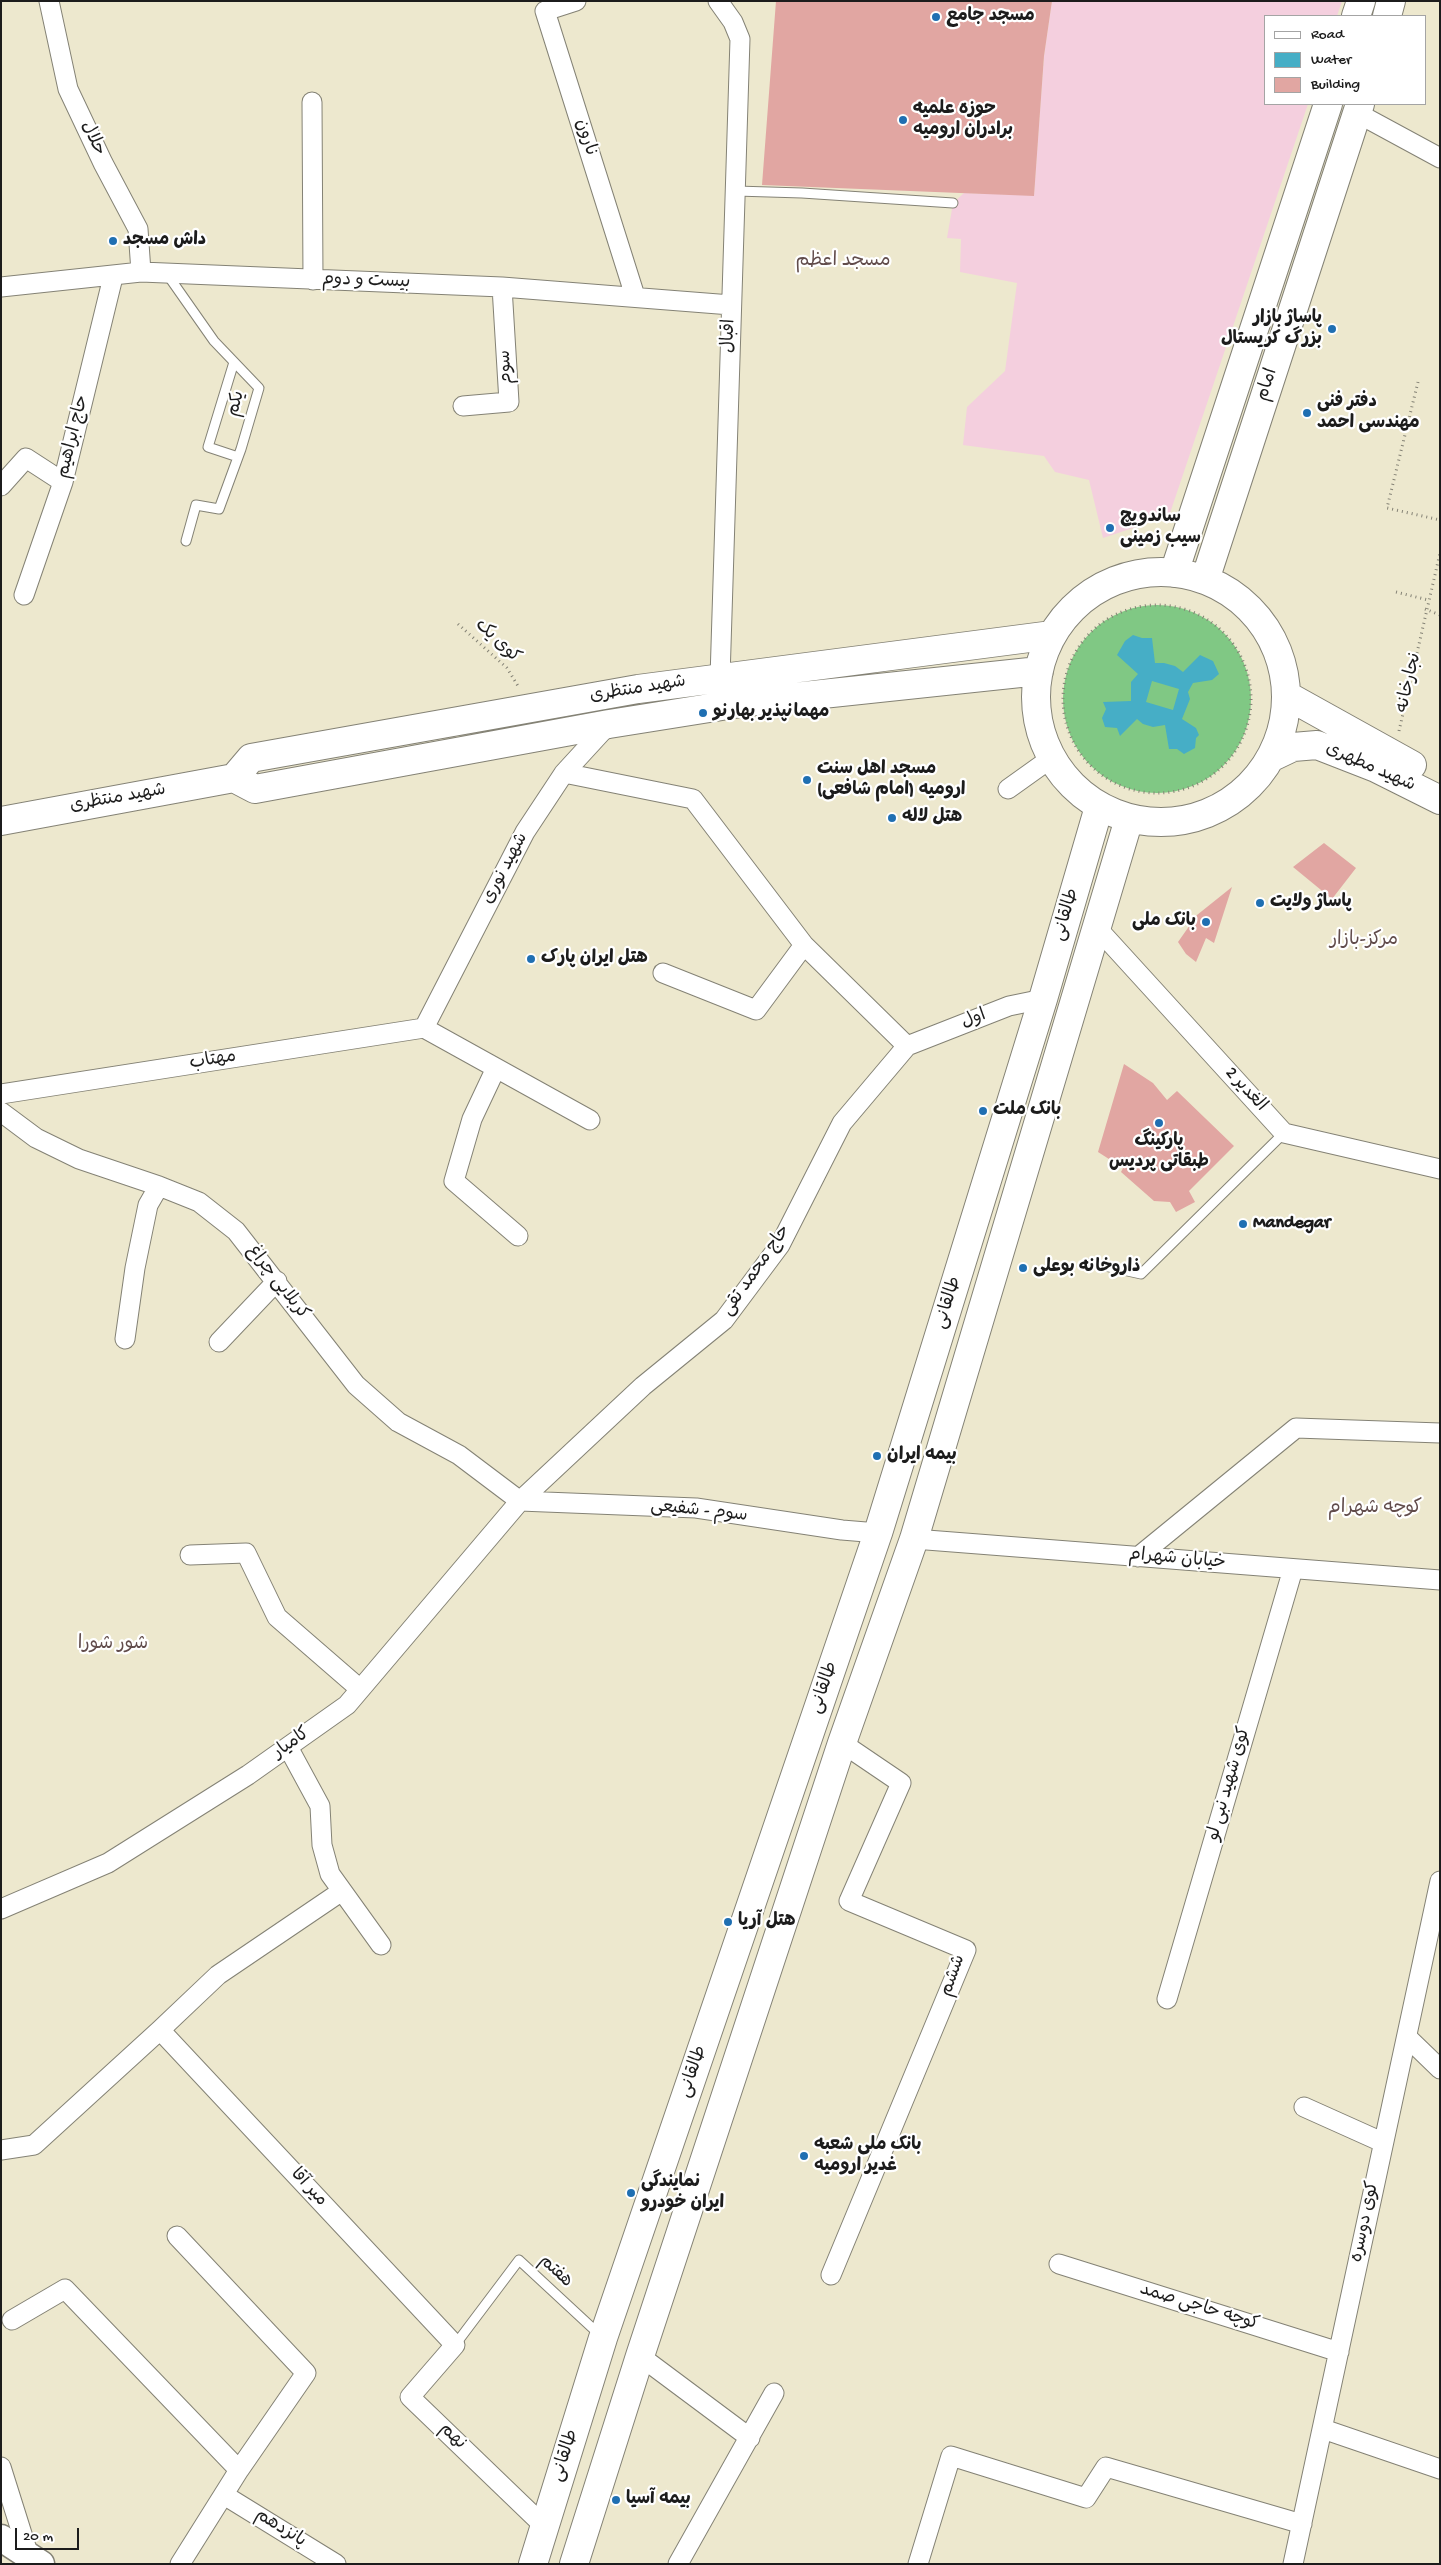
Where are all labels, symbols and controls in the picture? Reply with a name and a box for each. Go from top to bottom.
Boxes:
place label: مسجد جامع [946,6,1035,28]
marker: مسجد جامع [930,11,942,23]
legend [1264,15,1426,105]
text: Road [1311,26,1344,44]
text: Water [1311,51,1351,69]
text: Building [1311,76,1360,94]
place label: حوزه علمیه برادران ارومیه [913,99,1013,142]
marker: حوزه علمیه برادران ارومیه [897,114,909,126]
street label: نارون [569,117,601,159]
street label: حلال [75,118,109,160]
place label: داش مسجد [123,230,206,252]
marker: داش مسجد [107,235,119,247]
district label: مسجد اعظم [796,251,890,273]
street label: بیست و دوم [321,270,411,294]
place label: پاساژ بازار بزرگ کریستال [1221,308,1322,350]
street label: اقبال [719,318,741,354]
marker: پاساژ بازار بزرگ کریستال [1326,323,1338,335]
street label: سوم [495,349,519,385]
street label: امام [1253,366,1283,404]
street label: یکم [223,389,251,419]
place label: دفتر فنی مهندسی احمد [1317,392,1420,434]
street label: حاج ابراهیم [53,393,95,481]
marker: دفتر فنی مهندسی احمد [1301,407,1313,419]
place label: ساندویچ سیب زمینی [1120,507,1201,550]
marker: ساندویچ سیب زمینی [1104,522,1116,534]
street label: کوی یک [470,615,524,669]
street label: نجارخانه [1393,651,1427,715]
street label: شهید منتظری [588,672,688,708]
place label: مهمانپذیر بهارنو [713,702,829,724]
marker: مهمانپذیر بهارنو [697,707,709,719]
street label: شهید مطهری [1322,739,1418,797]
place label: مسجد اهل سنت ارومیه (امام شافعی) [817,759,965,802]
marker: مسجد اهل سنت ارومیه (امام شافعی) [801,774,813,786]
street label: شهید منتظری [68,780,168,818]
place label: هتل لاله [902,807,962,829]
marker: هتل لاله [886,812,898,824]
street label: شهید نوری [478,830,534,908]
street label: طالقانی [1049,886,1085,944]
place label: پاساژ ولایت [1270,892,1352,914]
marker: پاساژ ولایت [1254,897,1266,909]
place label: بانک ملی [1132,911,1196,933]
marker: بانک ملی [1200,916,1212,928]
district label: مرکز-بازار [1330,930,1398,952]
place label: هتل ایران پارک [541,948,648,970]
marker: هتل ایران پارک [525,953,537,965]
street label: اول [959,1005,989,1035]
street label: مهتاب [188,1047,238,1075]
street label: 2 الغدیر [1219,1063,1271,1117]
place label: بانک ملت [993,1100,1061,1122]
marker: بانک ملت [977,1105,989,1117]
marker: پارکینگ طبقاتی پردیس [1153,1117,1165,1129]
place label: پارکینگ طبقاتی پردیس [1109,1131,1209,1174]
place label: Mandegar [1253,1213,1330,1235]
marker: Mandegar [1237,1218,1249,1230]
street label: حاج محمد تقی [718,1221,796,1321]
street label: کربلایی چراغ [241,1241,313,1325]
place label: ذاروخانه بوعلی [1033,1257,1140,1279]
marker: ذاروخانه بوعلی [1017,1262,1029,1274]
street label: طالقانی [931,1274,967,1332]
place label: بیمه ایران [887,1445,957,1467]
marker: بیمه ایران [871,1450,883,1462]
street label: سوم - شفیعی [649,1496,749,1528]
district label: کوچه شهرام [1328,1498,1422,1520]
street label: خیابان شهرام [1128,1545,1226,1575]
district label: شور شورا [78,1634,148,1656]
street label: طالقانی [806,1659,844,1717]
street label: کامیار [269,1724,315,1764]
street label: کوی شهید نبی لو [1203,1725,1257,1843]
place label: هتل آریا [738,1911,796,1933]
marker: هتل آریا [722,1916,734,1928]
street label: ششم [937,1952,971,2000]
street label: طالقانی [675,2043,713,2101]
place label: بانک ملی شعبه غدیر ارومیه [814,2135,922,2178]
marker: بانک ملی شعبه غدیر ارومیه [798,2150,810,2162]
street label: میر آقا [285,2164,331,2212]
place label: نمایندگی ایران خودرو [641,2172,724,2214]
street label: کوی دوسره [1347,2180,1385,2264]
marker: نمایندگی ایران خودرو [625,2187,637,2199]
street label: هفتم [534,2251,576,2293]
street label: کوچه حاجی صمد [1137,2280,1261,2336]
street label: نهم [434,2419,470,2455]
street label: طالقانی [547,2427,585,2485]
place label: بیمه آسیا [626,2489,691,2511]
marker: بیمه آسیا [610,2494,622,2506]
street label: پانزدهم [251,2505,309,2553]
scale bar [18,2518,81,2550]
text: 20 m [23,2528,53,2546]

